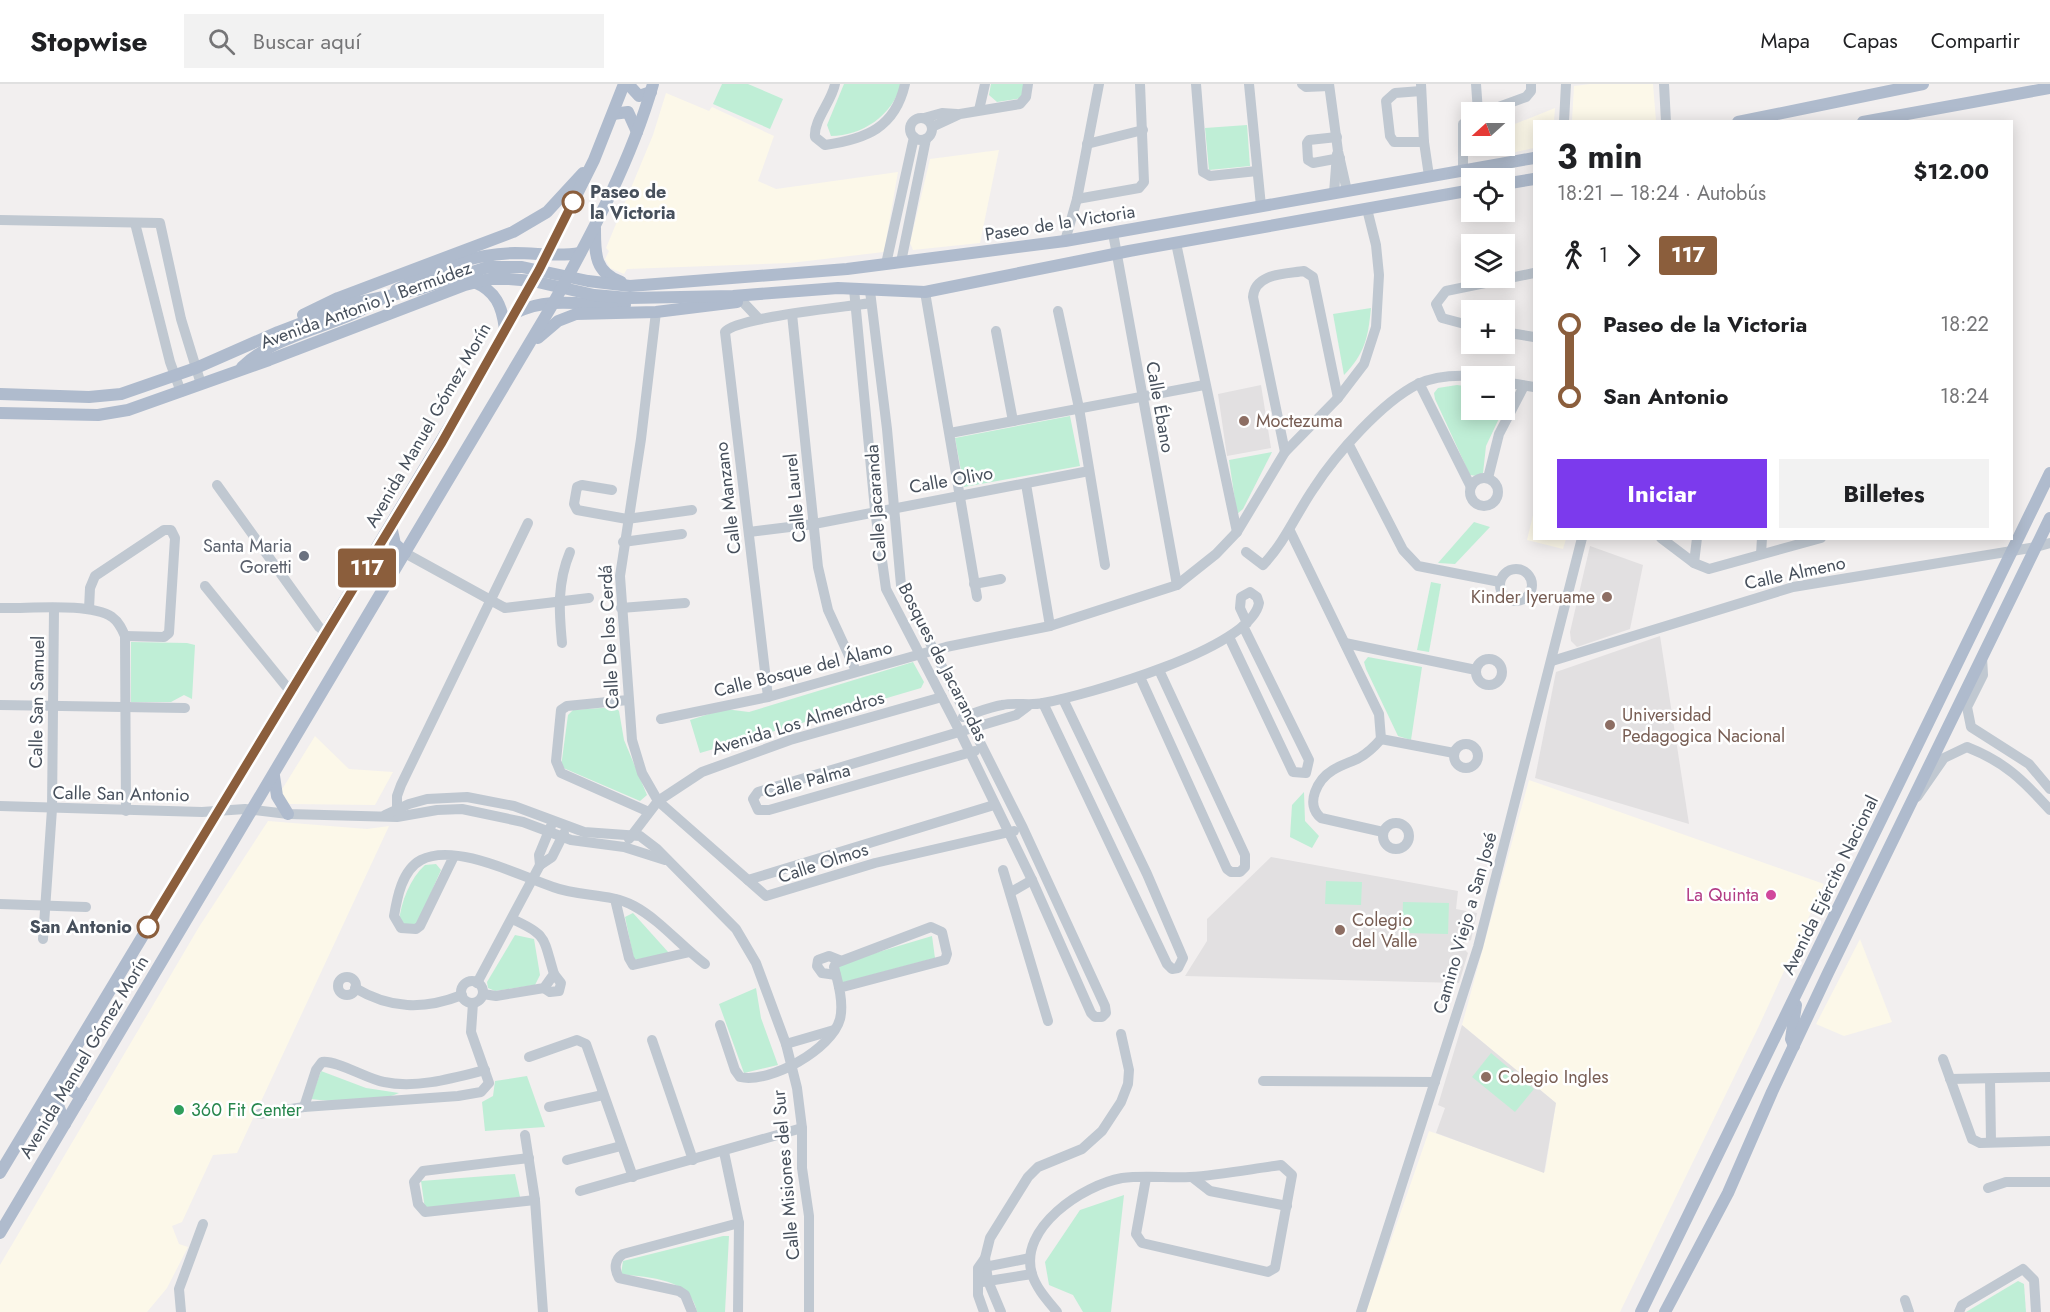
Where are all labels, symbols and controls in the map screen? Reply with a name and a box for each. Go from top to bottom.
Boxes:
search box [184,14,604,68]
text: Stopwise [30,21,148,62]
icon: search [205,25,238,58]
text: Buscar aquí [253,25,361,57]
text: Mapa [1761,26,1810,56]
text: Capas [1843,26,1898,56]
text: Compartir [1931,26,2020,56]
north arrow [1461,102,1515,156]
map controls [1461,102,1515,420]
text: 3 min [1557,133,1643,180]
text: $12.00 [1913,155,1989,187]
button: locate [1461,168,1515,222]
place label: Paseo de la Victoria [590,179,675,226]
text: 18:21 – 18:24 · Autobús [1557,179,1766,208]
marker: Paseo de la Victoria [562,191,584,213]
street label: Paseo de la Victoria [983,198,1137,248]
button: layers [1461,234,1515,288]
icon: walk [1557,239,1590,272]
icon: forward [1617,239,1650,272]
text: 117 [1671,240,1705,270]
text: 1 [1599,241,1608,270]
street label: Avenida Antonio J. Bermúdez [257,254,476,355]
button: + [1461,300,1515,354]
text: Paseo de la Victoria [1603,308,1807,340]
text: 18:22 [1940,310,1989,339]
street label: Avenida Manuel Gómez Morín [359,318,497,532]
street label: Calle Ébano [1139,359,1181,455]
button: − [1461,366,1515,420]
text: San Antonio [1603,380,1728,412]
text: 18:24 [1940,382,1989,411]
place label: Moctezuma [1256,408,1343,434]
marker: Moctezuma [1237,414,1251,428]
street label: Calle Manzano [708,440,748,556]
street label: Calle Jacaranda [859,444,893,562]
street label: Calle Laurel [777,452,813,544]
button: Iniciar [1557,459,1767,528]
button: Billetes [1779,459,1989,528]
street label: Calle Olivo [907,460,995,500]
place label: Santa Maria Goretti [203,533,292,580]
line badge: 117 [332,548,401,588]
marker: Santa Maria Goretti [297,549,311,563]
street label: Calle Almeno [1742,550,1848,596]
text: 117 [350,553,384,583]
street label: Calle De los Cerdá [592,564,626,710]
street label: Bosques de Jacarandas [892,578,994,746]
place label: Kinder Iyeruame [1471,584,1595,610]
marker: Kinder Iyeruame [1600,590,1614,604]
street label: Calle Bosque del Álamo [711,634,895,704]
street label: Calle San Samuel [23,635,51,769]
street label: Avenida Los Almendros [709,684,887,762]
place label: Universidad Pedagogica Nacional [1622,702,1785,749]
marker: Universidad Pedagogica Nacional [1603,718,1617,732]
street label: Calle Palma [761,757,853,805]
street label: Calle San Antonio [52,780,190,808]
street label: Avenida Ejército Nacional [1775,791,1885,979]
street label: Camino Viejo a San José [1427,829,1503,1017]
street label: Calle Olmos [775,836,871,890]
place label: La Quinta [1686,882,1759,908]
marker: La Quinta [1764,888,1778,902]
place label: Colegio del Valle [1352,907,1417,954]
place label: San Antonio [29,914,132,940]
marker: San Antonio [137,916,159,938]
marker: Colegio del Valle [1333,923,1347,937]
street label: Avenida Manuel Gómez Morín [13,951,155,1163]
place label: Colegio Ingles [1498,1064,1609,1090]
marker: Colegio Ingles [1479,1070,1493,1084]
street label: Calle Misiones del Sur [766,1088,806,1261]
place label: 360 Fit Center [191,1097,302,1123]
marker: 360 Fit Center [172,1103,186,1117]

